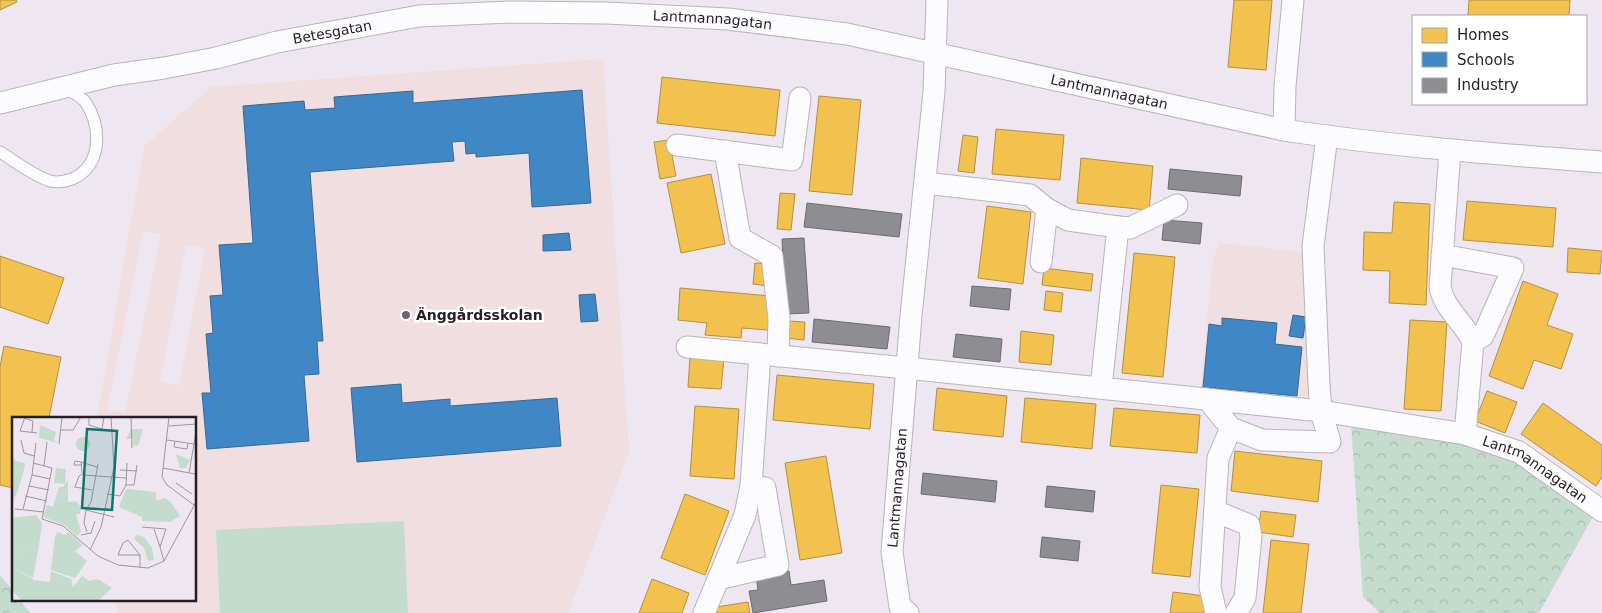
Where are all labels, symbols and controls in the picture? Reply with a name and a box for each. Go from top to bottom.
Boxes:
street label: Lantmannagatan [652,7,773,32]
legend [1412,15,1587,105]
street label: Betesgatan [291,17,373,47]
text: Homes [1457,26,1509,44]
text: Schools [1457,51,1515,69]
street label: Lantmannagatan [1049,71,1170,112]
text: Industry [1457,76,1519,94]
place label: Änggårdsskolan [416,307,543,323]
marker: Änggårdsskolan [400,309,412,321]
inset map [12,417,196,600]
street label: Lantmannagatan [884,427,910,548]
street label: Lantmannagatan [1481,432,1590,506]

